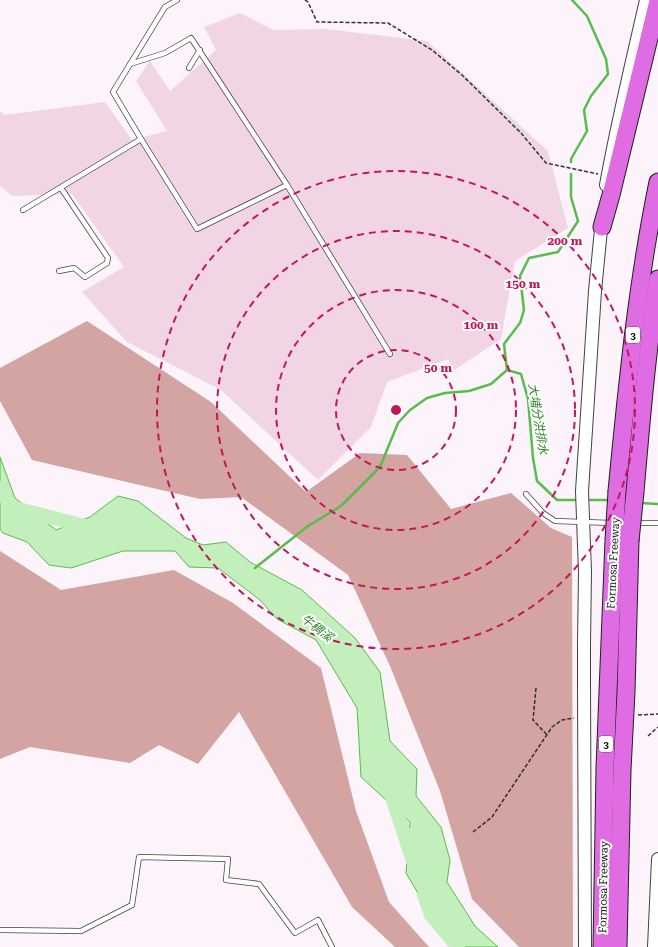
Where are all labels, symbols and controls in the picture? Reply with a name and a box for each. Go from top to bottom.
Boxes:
text: 200 m [548,234,583,248]
text: 150 m [506,277,541,291]
text: 100 m [464,318,499,332]
road number: 3 [626,327,640,343]
text: 50 m [424,361,452,375]
water label: 大埔分洪排水 [525,382,551,457]
centre of rings [389,403,403,417]
street label: Formosa Freeway [605,516,622,609]
water label: 牛稠溪 [299,611,337,646]
road number: 3 [599,736,613,752]
street label: Formosa Freeway [596,840,611,933]

